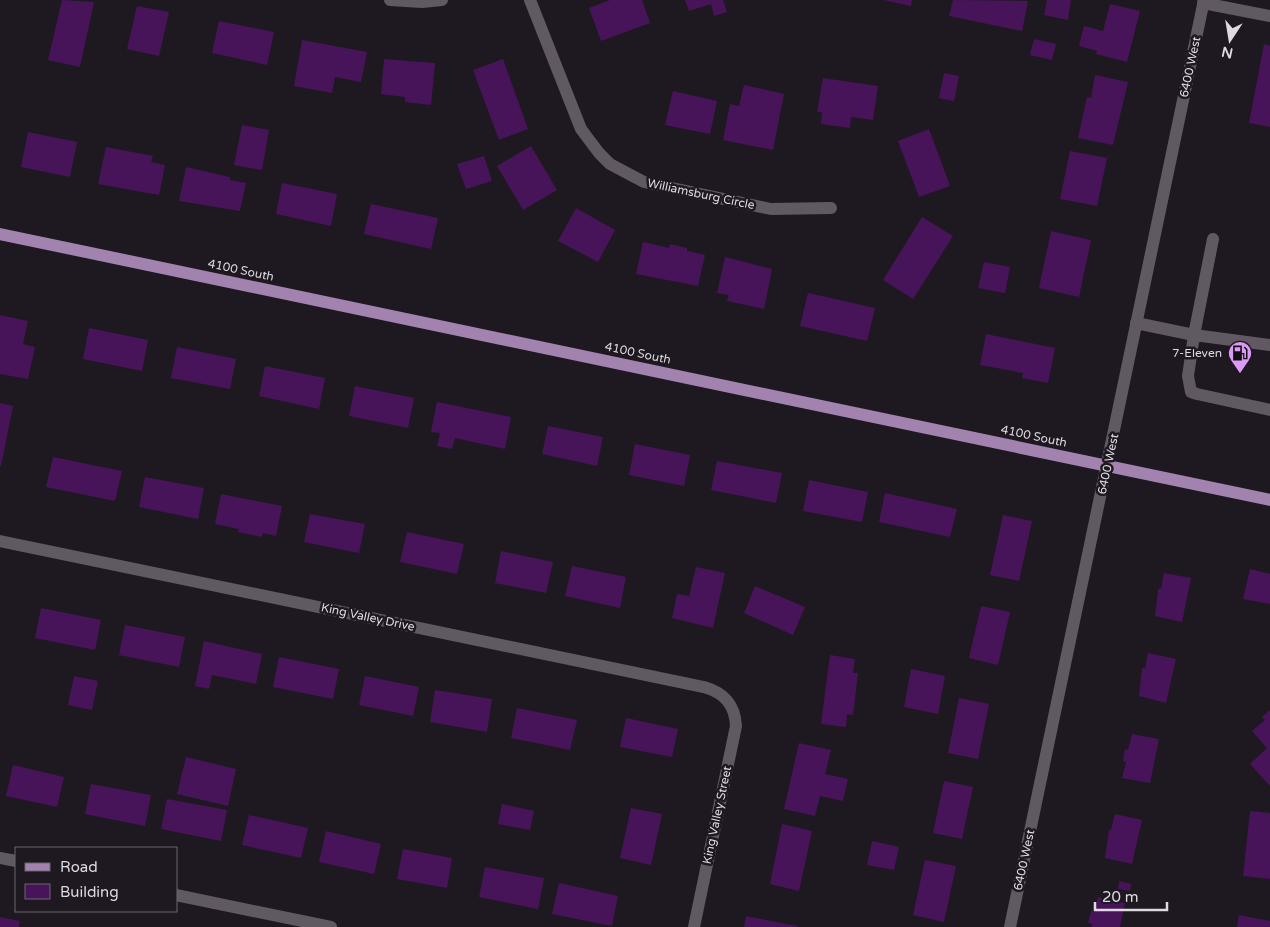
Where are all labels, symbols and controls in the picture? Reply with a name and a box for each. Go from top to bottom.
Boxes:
north arrow [1205,15,1255,65]
street label: 6400 West [1177,35,1203,99]
text: N [1220,43,1235,62]
street label: Williamsburg Circle [646,176,756,212]
street label: 4100 South [207,256,275,284]
street label: 4100 South [604,339,672,367]
fuel station icon: 7-Eleven [1227,340,1253,374]
place label: 7-Eleven [1172,346,1222,360]
street label: 4100 South [1000,422,1068,450]
street label: 6400 West [1095,432,1121,496]
street label: King Valley Drive [320,600,416,634]
street label: King Valley Street [700,764,734,865]
street label: 6400 West [1011,828,1037,892]
legend [15,847,178,912]
text: Road [60,858,98,876]
scale bar [1095,880,1168,912]
text: Building [60,883,119,901]
text: 20 m [1102,888,1139,906]

